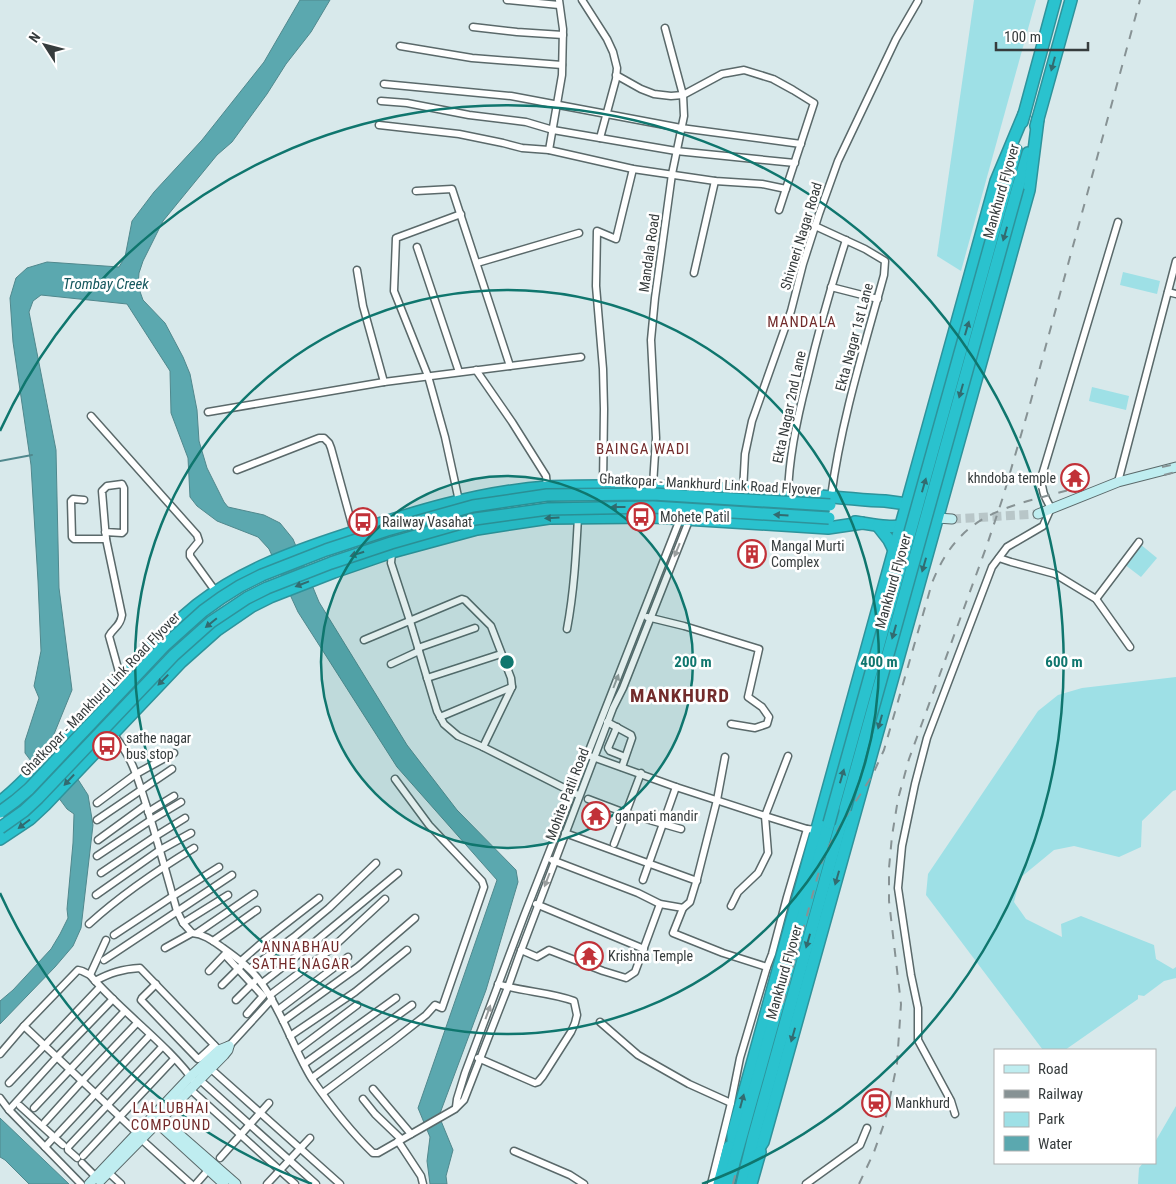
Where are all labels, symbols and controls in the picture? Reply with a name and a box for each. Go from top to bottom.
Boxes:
north arrow [20,20,70,70]
scale bar [996,20,1088,52]
text: 100 m [1004,28,1041,46]
text: N [25,29,43,46]
one-way arrow [1049,56,1057,71]
street label: Mankhurd Flyover [980,142,1022,240]
street label: Shivneri Nagar Road [777,180,825,292]
street label: Mandala Road [636,213,662,293]
one-way arrow [1000,227,1008,242]
water label: Trombay Creek [63,275,149,293]
street label: Ekta Nagar 1st Lane [832,281,876,393]
district label: MANDALA [767,313,837,331]
one-way arrow [963,321,971,336]
street label: Ekta Nagar 2nd Lane [769,349,809,465]
one-way arrow [957,383,965,398]
district label: BAINGA WADI [596,440,690,458]
temple icon: khndoba temple [1060,463,1090,493]
street label: Ghatkopar - Mankhurd Link Road Flyover [599,470,821,498]
place label: khndoba temple [967,470,1056,486]
one-way arrow [920,477,928,492]
bus stop icon: Mohete Patil [626,502,656,532]
one-way arrow [610,503,626,511]
bus stop icon: Railway Vasahat [348,507,378,537]
place label: Mohete Patil [660,509,730,525]
one-way arrow [772,510,788,518]
place label: Railway Vasahat [382,514,472,530]
one-way arrow [544,515,560,523]
street label: Mankhurd Flyover [872,532,914,630]
place label: Mangal Murti Complex [771,538,844,570]
building icon: Mangal Murti Complex [737,539,767,569]
one-way arrow [673,543,681,557]
one-way arrow [349,551,364,558]
one-way arrow [920,558,928,573]
one-way arrow [295,581,309,589]
street label: Ghatkopar - Mankhurd Link Road Flyover [17,609,183,779]
one-way arrow [204,617,217,628]
one-way arrow [890,624,898,639]
centre of rings [498,653,516,671]
text: 200 m [674,653,712,671]
text: 400 m [860,653,898,671]
text: 600 m [1045,653,1083,671]
one-way arrow [157,674,169,686]
one-way arrow [613,674,621,688]
district label: MANKHURD [630,684,730,707]
one-way arrow [876,715,884,730]
place label: sathe nagar bus stop [126,730,191,762]
bus stop icon: sathe nagar bus stop [92,731,122,761]
street label: Mohite Patil Road [542,745,592,843]
one-way arrow [839,769,847,784]
one-way arrow [63,774,75,786]
temple icon: ganpati mandir [581,801,611,831]
place label: ganpati mandir [615,808,698,824]
one-way arrow [18,818,31,829]
one-way arrow [832,871,840,886]
one-way arrow [543,873,550,888]
street label: Mankhurd Flyover [763,923,805,1021]
one-way arrow [804,933,812,948]
district label: ANNABHAU SATHE NAGAR [252,938,350,973]
temple icon: Krishna Temple [574,941,604,971]
place label: Krishna Temple [608,948,694,964]
one-way arrow [484,1004,492,1019]
one-way arrow [789,1027,797,1043]
legend [994,1049,1156,1164]
text: Road [1038,1060,1068,1078]
text: Railway [1038,1085,1083,1103]
station icon: Mankhurd [861,1088,891,1118]
one-way arrow [738,1093,746,1108]
place label: Mankhurd [895,1095,950,1111]
district label: LALLUBHAI COMPOUND [131,1099,211,1134]
text: Park [1038,1110,1065,1128]
text: Water [1038,1135,1073,1153]

